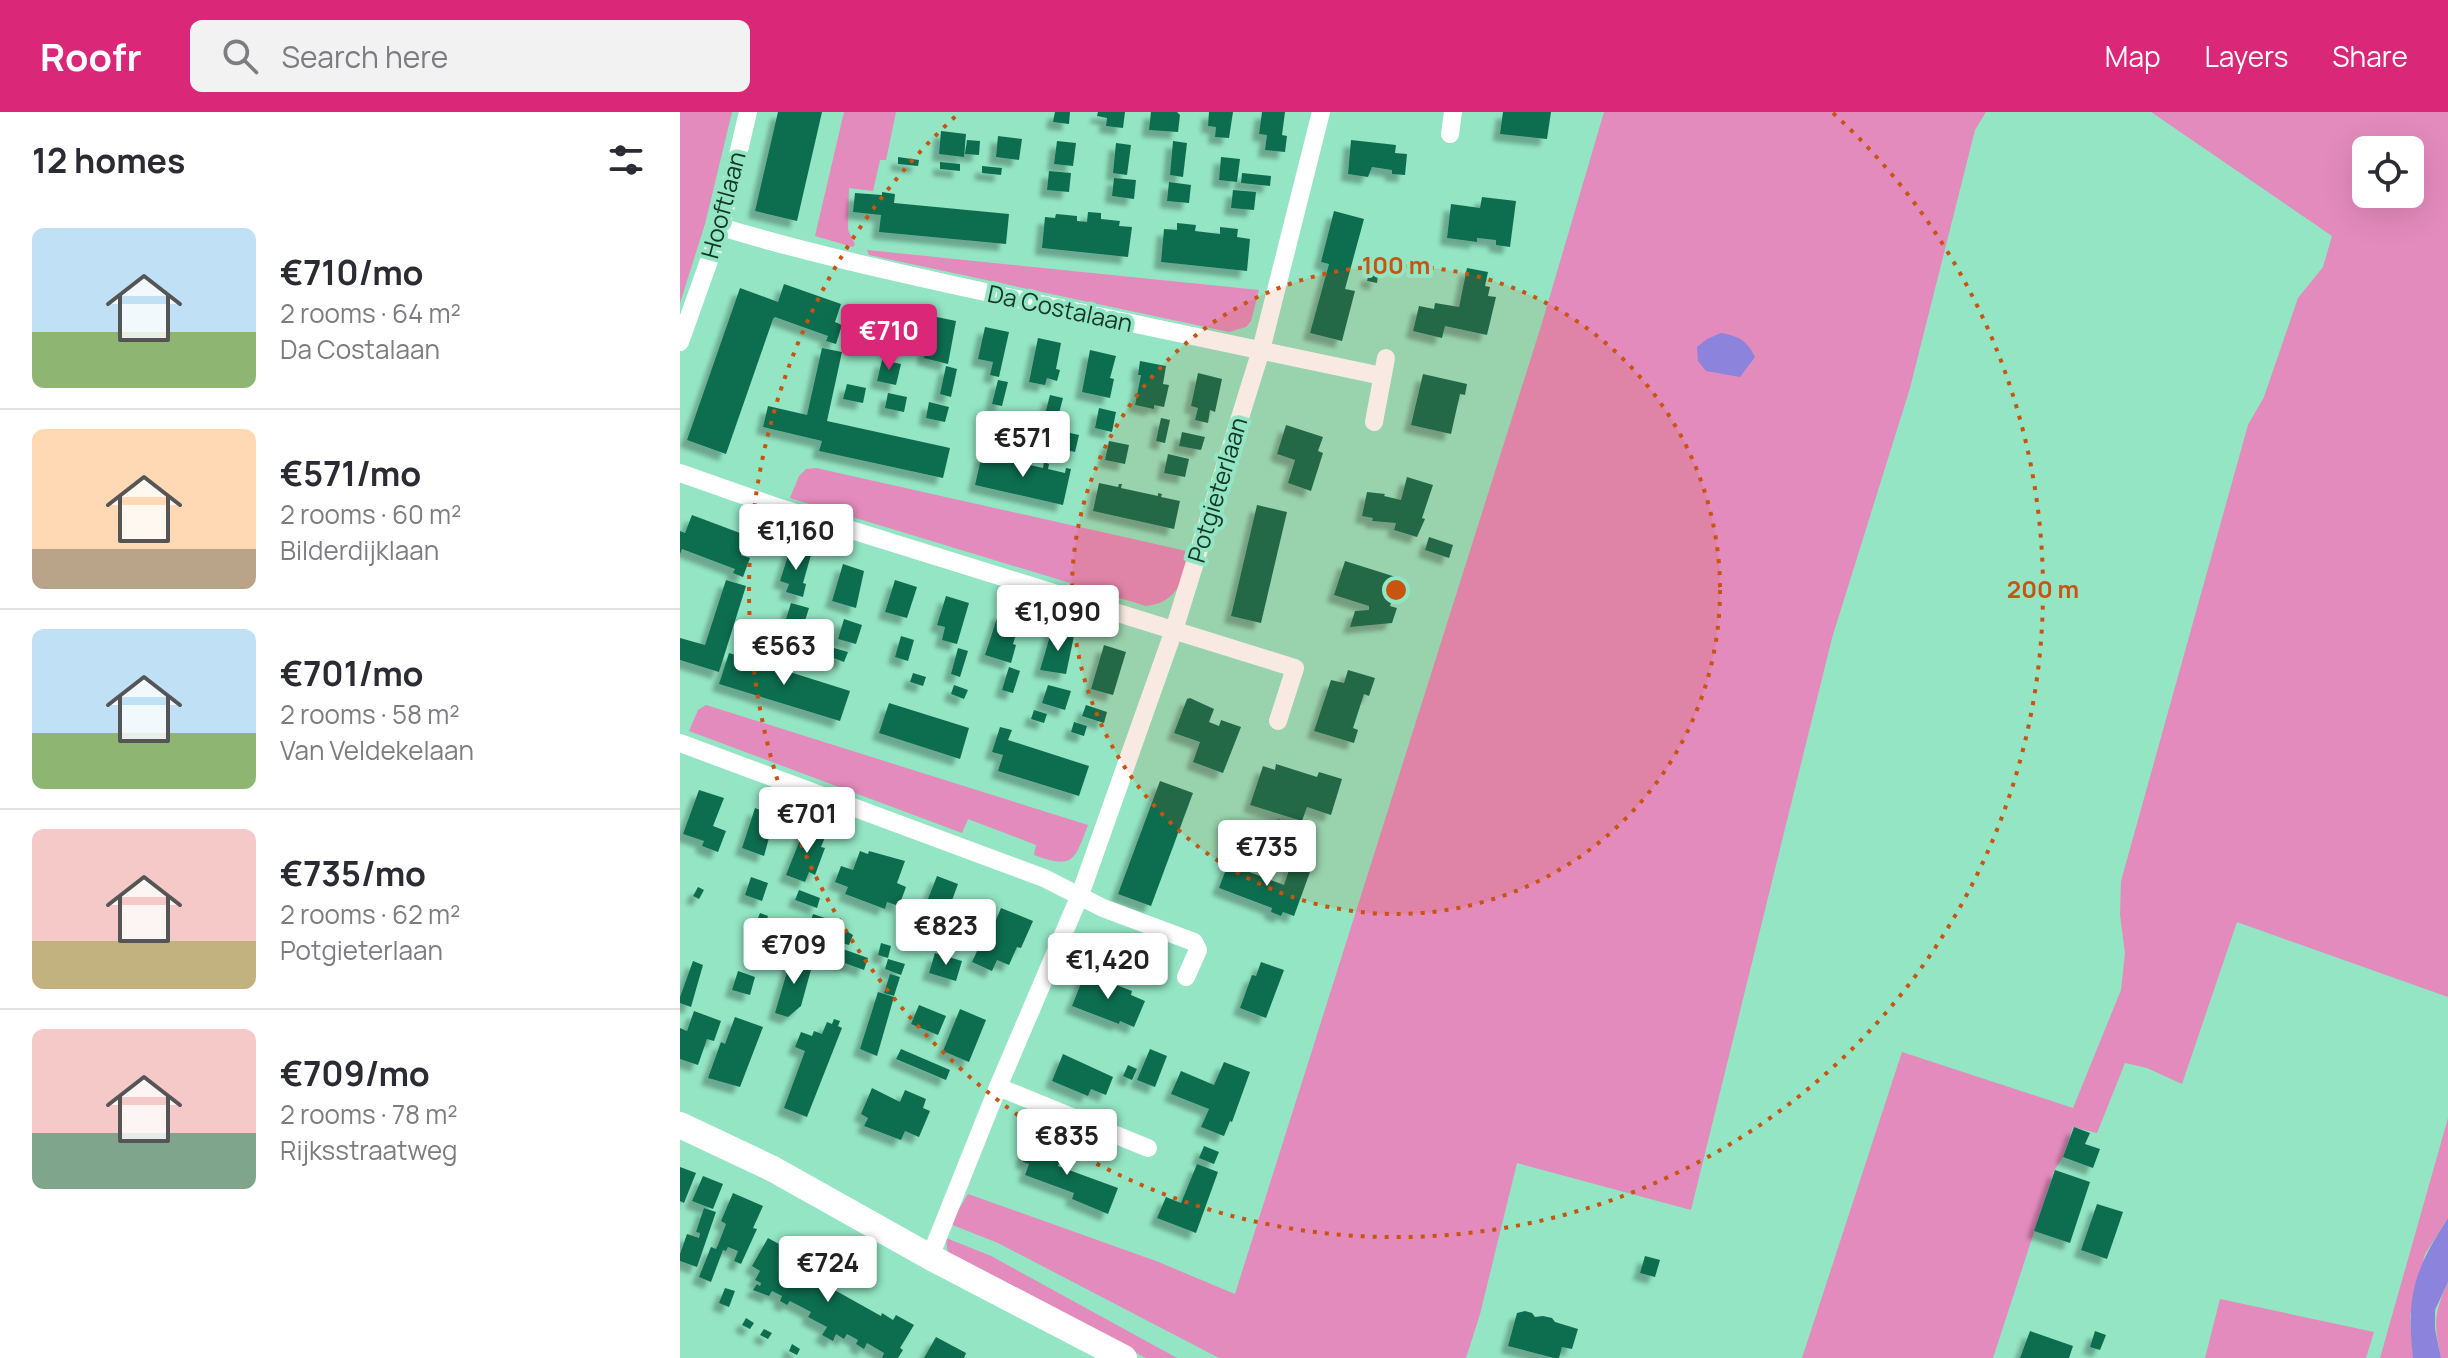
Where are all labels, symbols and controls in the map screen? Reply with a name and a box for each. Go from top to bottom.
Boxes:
search box [190,20,750,92]
text: Roofr [40,30,142,82]
icon: search [218,34,262,78]
text: Search here [282,36,448,77]
text: Map [2105,37,2161,75]
text: Layers [2205,37,2288,75]
text: Share [2332,37,2408,75]
map controls [2352,136,2424,208]
button: locate [2352,136,2424,208]
text: 12 homes [32,137,185,183]
icon: filters [604,138,648,182]
street label: Hooftlaan [692,147,753,262]
text: 100 m [1362,248,1430,281]
text: €710/mo [280,249,424,295]
icon: home [96,260,192,356]
street label: Da Costalaan [985,276,1136,339]
text: 2 rooms · 64 m² [280,295,461,331]
pin: €710 [842,304,936,372]
text: €710 [859,312,919,348]
text: Da Costalaan [280,331,440,367]
pin: €571 [976,411,1070,479]
street label: Potgieterlaan [1179,413,1254,566]
text: €571 [994,419,1052,455]
text: €571/mo [280,450,421,496]
icon: home [96,461,192,557]
text: 2 rooms · 60 m² [280,496,462,532]
pin: €1,160 [731,504,861,572]
text: €1,160 [757,512,835,548]
text: Bilderdijklaan [280,532,439,568]
text: 200 m [2007,572,2079,605]
centre of rings [1382,576,1410,604]
pin: €1,090 [993,585,1123,653]
text: €1,090 [1015,593,1101,629]
pin: €563 [737,619,831,687]
text: €563 [752,627,816,663]
text: €701/mo [280,650,424,696]
icon: home [96,661,192,757]
text: 2 rooms · 58 m² [280,696,460,732]
text: Van Veldekelaan [280,732,474,768]
pin: €701 [760,787,854,855]
text: €701 [777,795,837,831]
pin: €735 [1220,820,1314,888]
text: €735 [1236,828,1298,864]
text: €735/mo [280,850,426,896]
icon: home [96,861,192,957]
text: 2 rooms · 62 m² [280,896,460,932]
pin: €823 [899,899,993,967]
text: €823 [914,907,978,943]
pin: €709 [747,918,841,986]
text: €709 [762,926,826,962]
text: Potgieterlaan [280,932,443,968]
pin: €1,420 [1043,933,1173,1001]
text: €1,420 [1066,941,1150,977]
text: €709/mo [280,1050,430,1096]
icon: home [96,1061,192,1157]
text: 2 rooms · 78 m² [280,1096,458,1132]
pin: €835 [1020,1109,1114,1177]
text: €835 [1035,1117,1099,1153]
text: Rijksstraatweg [280,1132,458,1168]
pin: €724 [781,1236,875,1304]
text: €724 [797,1244,859,1280]

